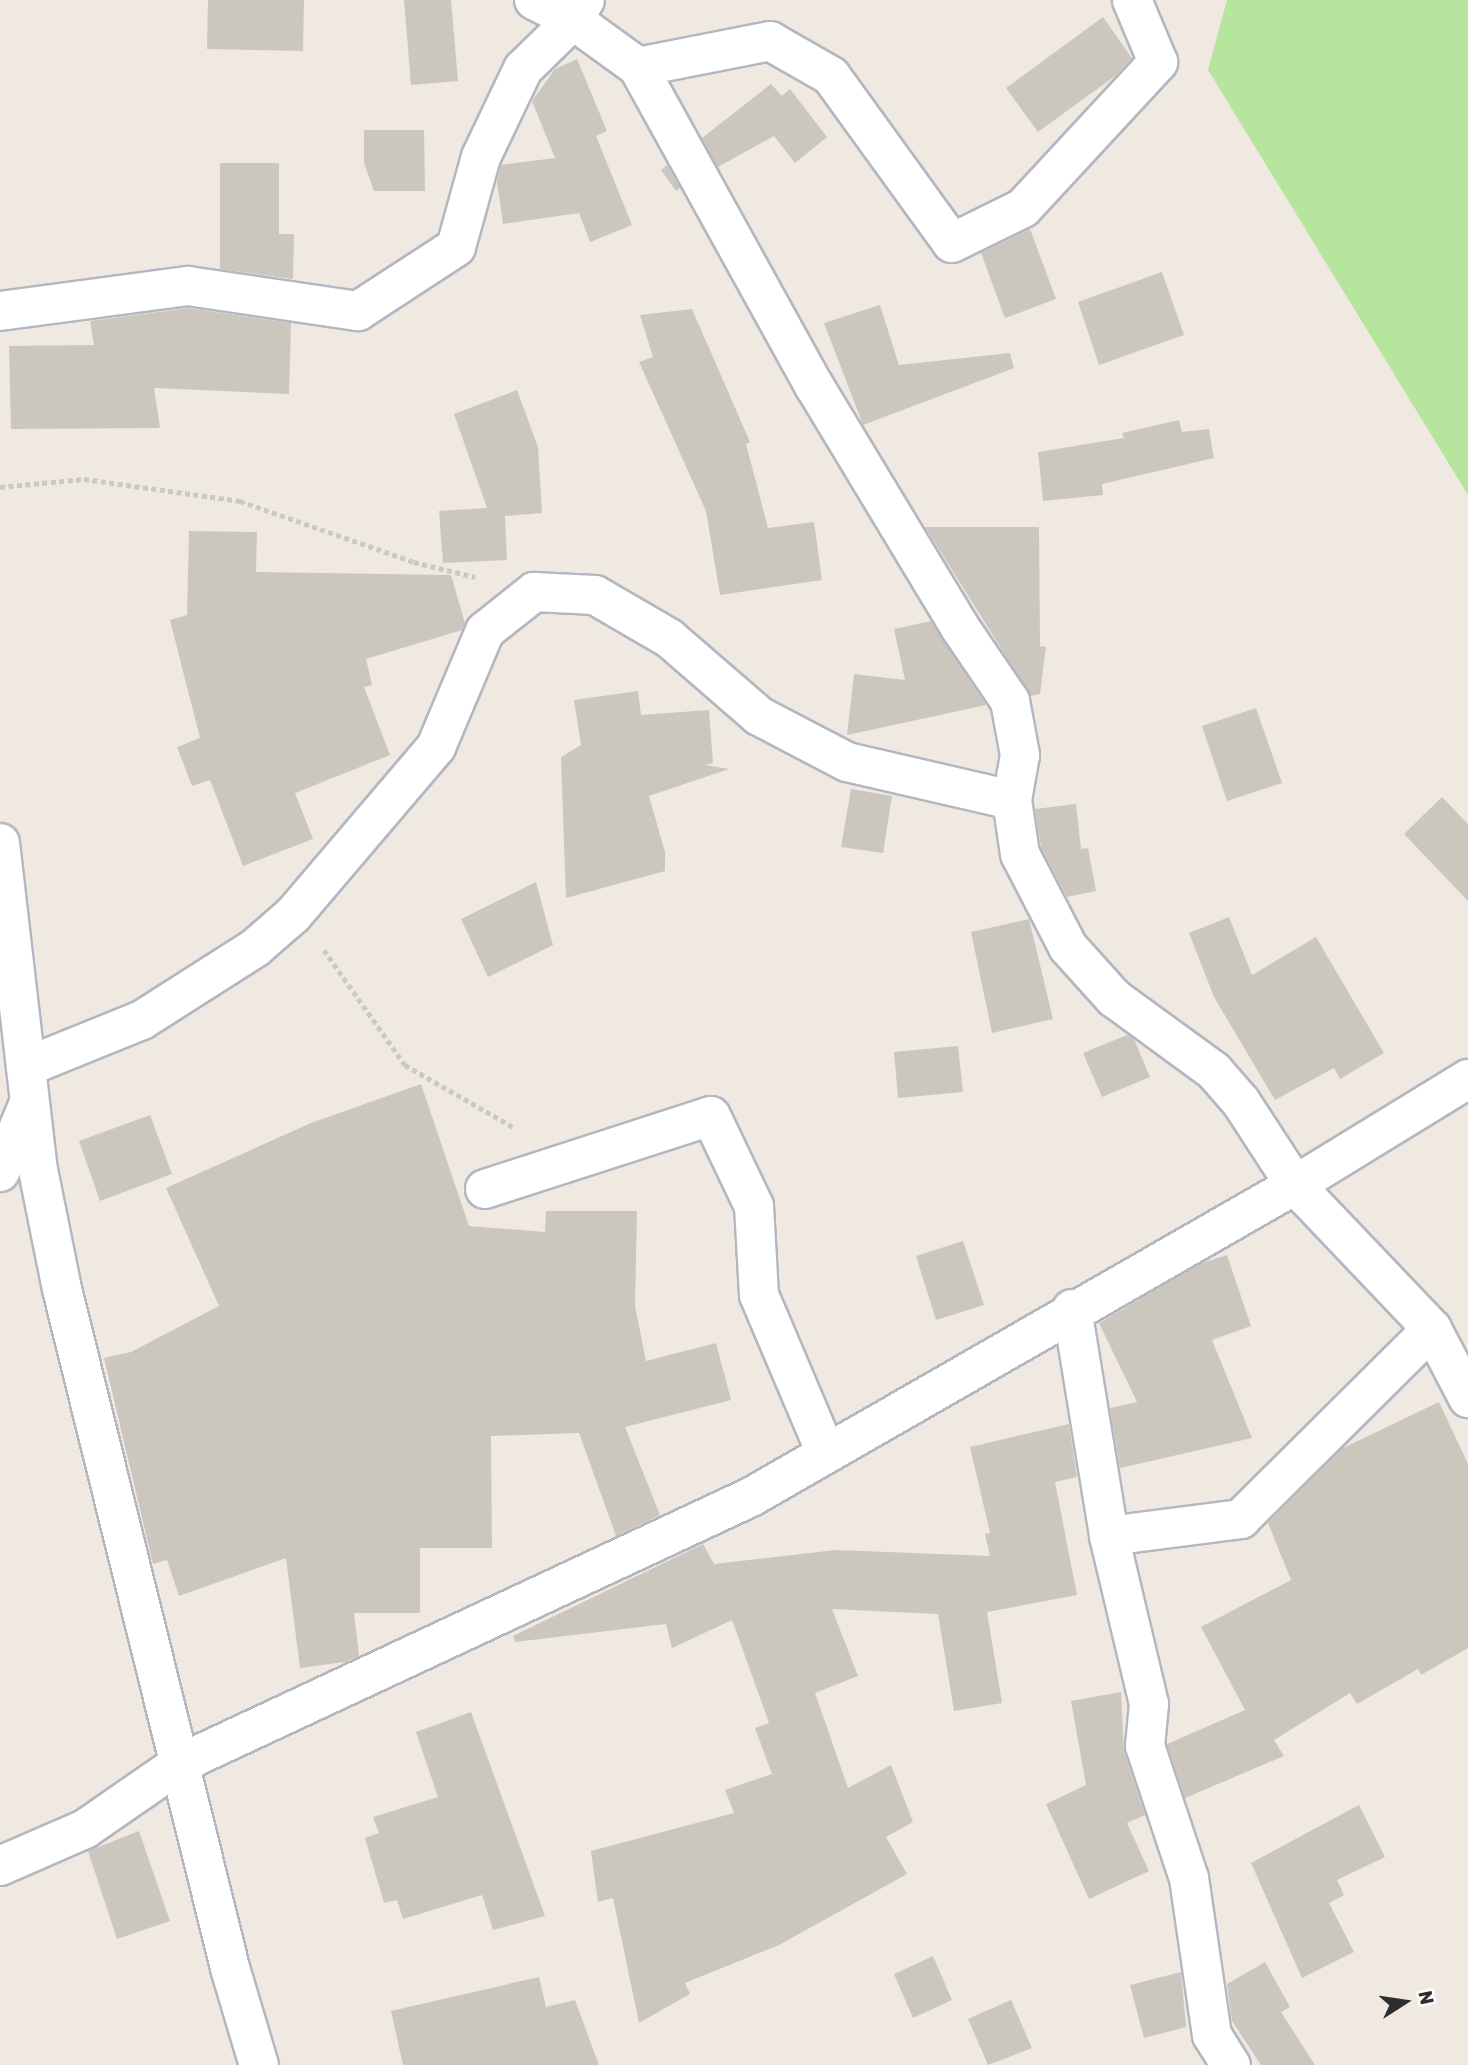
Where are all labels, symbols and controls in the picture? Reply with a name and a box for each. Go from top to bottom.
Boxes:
north arrow [1370,1967,1440,2037]
text: N [1413,1988,1439,2007]

